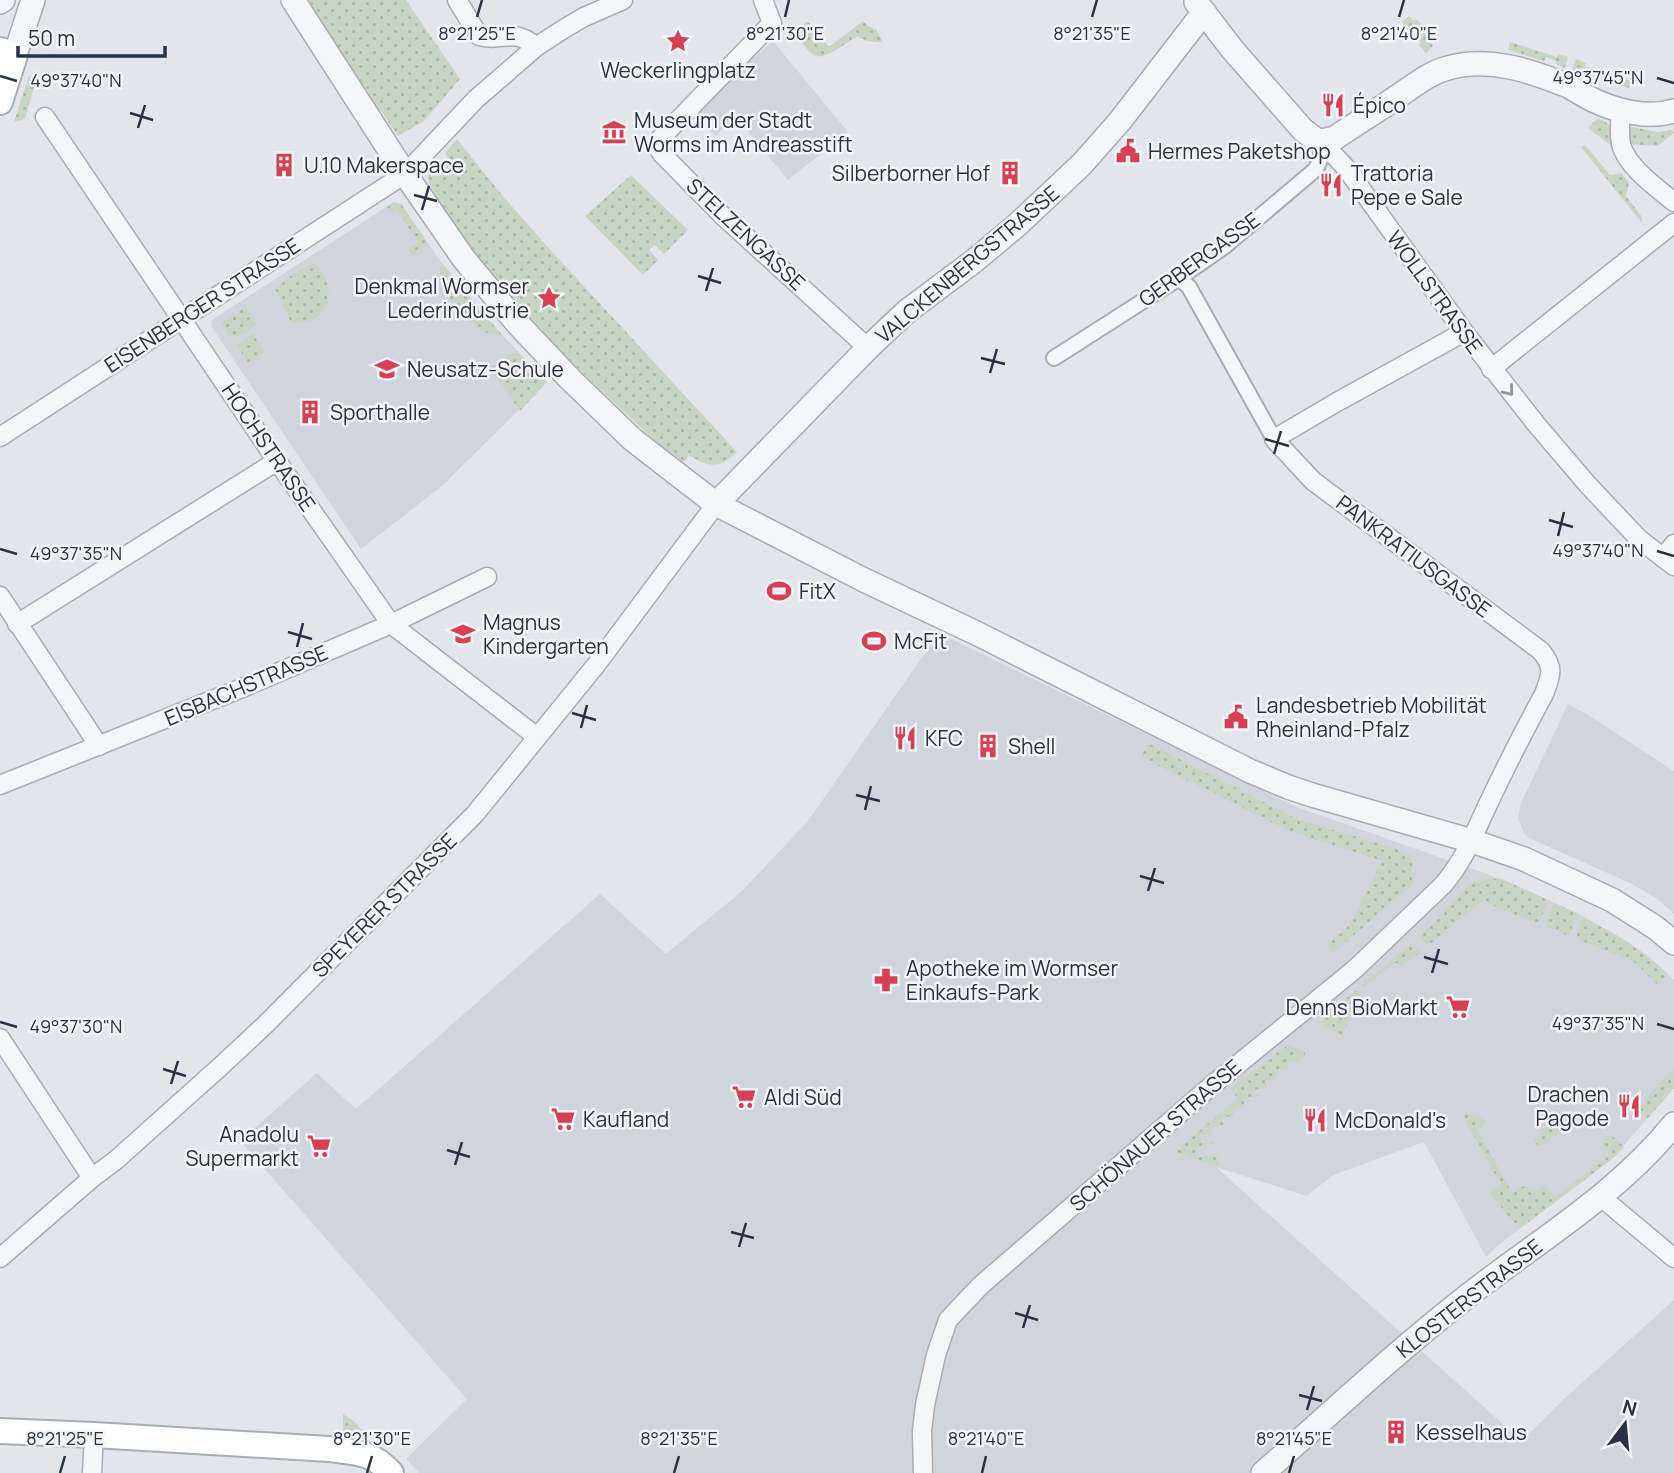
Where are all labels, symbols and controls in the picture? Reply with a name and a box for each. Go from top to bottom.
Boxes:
scale bar [18,14,164,58]
text: 8°21'25"E [438,21,516,45]
text: 8°21'30"E [746,21,824,45]
text: 8°21'35"E [1053,21,1131,45]
text: 8°21'40"E [1361,21,1437,45]
text: 50 m [28,24,75,52]
place icon: Weckerlingplatz [664,27,692,55]
place label: Weckerlingplatz [600,56,756,84]
text: 49°37'45"N [1553,65,1643,89]
text: 49°37'40"N [30,68,122,92]
restaurant icon: Épico [1319,91,1347,119]
place label: Épico [1353,91,1406,119]
place label: Museum der Stadt Worms im Andreasstift [634,106,853,158]
museum icon: Museum der Stadt Worms im Andreasstift [600,118,628,146]
public building icon: Hermes Paketshop [1114,137,1142,165]
place label: Hermes Paketshop [1148,137,1331,165]
building icon: U.10 Makerspace [270,151,298,179]
place label: U.10 Makerspace [304,151,464,179]
place label: Silberborner Hof [832,159,991,187]
building icon: Silberborner Hof [996,159,1024,187]
place label: Trattoria Pepe e Sale [1351,159,1463,211]
restaurant icon: Trattoria Pepe e Sale [1317,171,1345,199]
street label: STELZENGASSE [681,172,811,296]
street label: VALCKENBERGSTRASSE [869,179,1065,349]
street label: GERBERGASSE [1133,205,1265,313]
street label: WOLLSTRASSE [1381,225,1489,359]
street label: EISENBERGER STRASSE [99,231,305,379]
place label: Denkmal Wormser Lederindustrie [354,272,529,324]
place icon: Denkmal Wormser Lederindustrie [535,284,563,312]
school or university icon: Neusatz-Schule [373,355,401,383]
place label: Neusatz-Schule [407,355,564,383]
street label: HOCHSTRASSE [216,378,322,516]
one-way arrow [1501,384,1514,396]
building icon: Sporthalle [296,398,324,426]
place label: Sporthalle [330,398,430,426]
street label: PANKRATIUSGASSE [1331,489,1497,623]
text: 49°37'40"N [1552,538,1644,562]
text: 49°37'35"N [30,541,122,565]
sports icon: FitX [765,577,793,605]
place label: FitX [799,577,836,605]
place label: Magnus Kindergarten [483,608,609,660]
school or university icon: Magnus Kindergarten [449,620,477,648]
sports icon: McFit [860,627,888,655]
place label: McFit [894,627,947,655]
street label: EISBACHSTRASSE [160,638,332,732]
place label: Landesbetrieb Mobilität Rheinland-Pfalz [1256,691,1487,743]
public building icon: Landesbetrieb Mobilität Rheinland-Pfalz [1222,703,1250,731]
restaurant icon: KFC [891,724,919,752]
place label: KFC [925,724,963,752]
building icon: Shell [974,732,1002,760]
place label: Shell [1008,732,1056,760]
street label: SPEYERER STRASSE [306,827,462,983]
place label: Apotheke im Wormser Einkaufs-Park [906,954,1118,1006]
pharmacy icon: Apotheke im Wormser Einkaufs-Park [872,966,900,994]
place label: Denns BioMarkt [1286,993,1438,1021]
supermarket icon: Denns BioMarkt [1444,993,1472,1021]
text: 49°37'35"N [1552,1011,1644,1035]
text: 49°37'30"N [30,1014,122,1038]
street label: SCHÖNAUER STRASSE [1063,1053,1247,1217]
place label: Drachen Pagode [1528,1080,1609,1132]
supermarket icon: Aldi Süd [730,1083,758,1111]
place label: Aldi Süd [764,1083,842,1111]
restaurant icon: Drachen Pagode [1615,1092,1643,1120]
supermarket icon: Kaufland [549,1105,577,1133]
place label: Kaufland [583,1105,669,1133]
restaurant icon: McDonald's [1301,1106,1329,1134]
place label: McDonald's [1335,1106,1446,1134]
place label: Anadolu Supermarkt [185,1120,299,1172]
supermarket icon: Anadolu Supermarkt [305,1132,333,1160]
street label: KLOSTERSTRASSE [1390,1232,1548,1364]
north arrow [1590,1389,1660,1459]
text: N [1620,1393,1640,1422]
building icon: Kesselhaus [1382,1418,1410,1446]
place label: Kesselhaus [1416,1418,1527,1446]
text: 8°21'25"E [26,1426,104,1450]
text: 8°21'30"E [333,1426,411,1450]
text: 8°21'35"E [640,1426,718,1450]
text: 8°21'40"E [948,1426,1024,1450]
text: 8°21'45"E [1256,1426,1332,1450]

